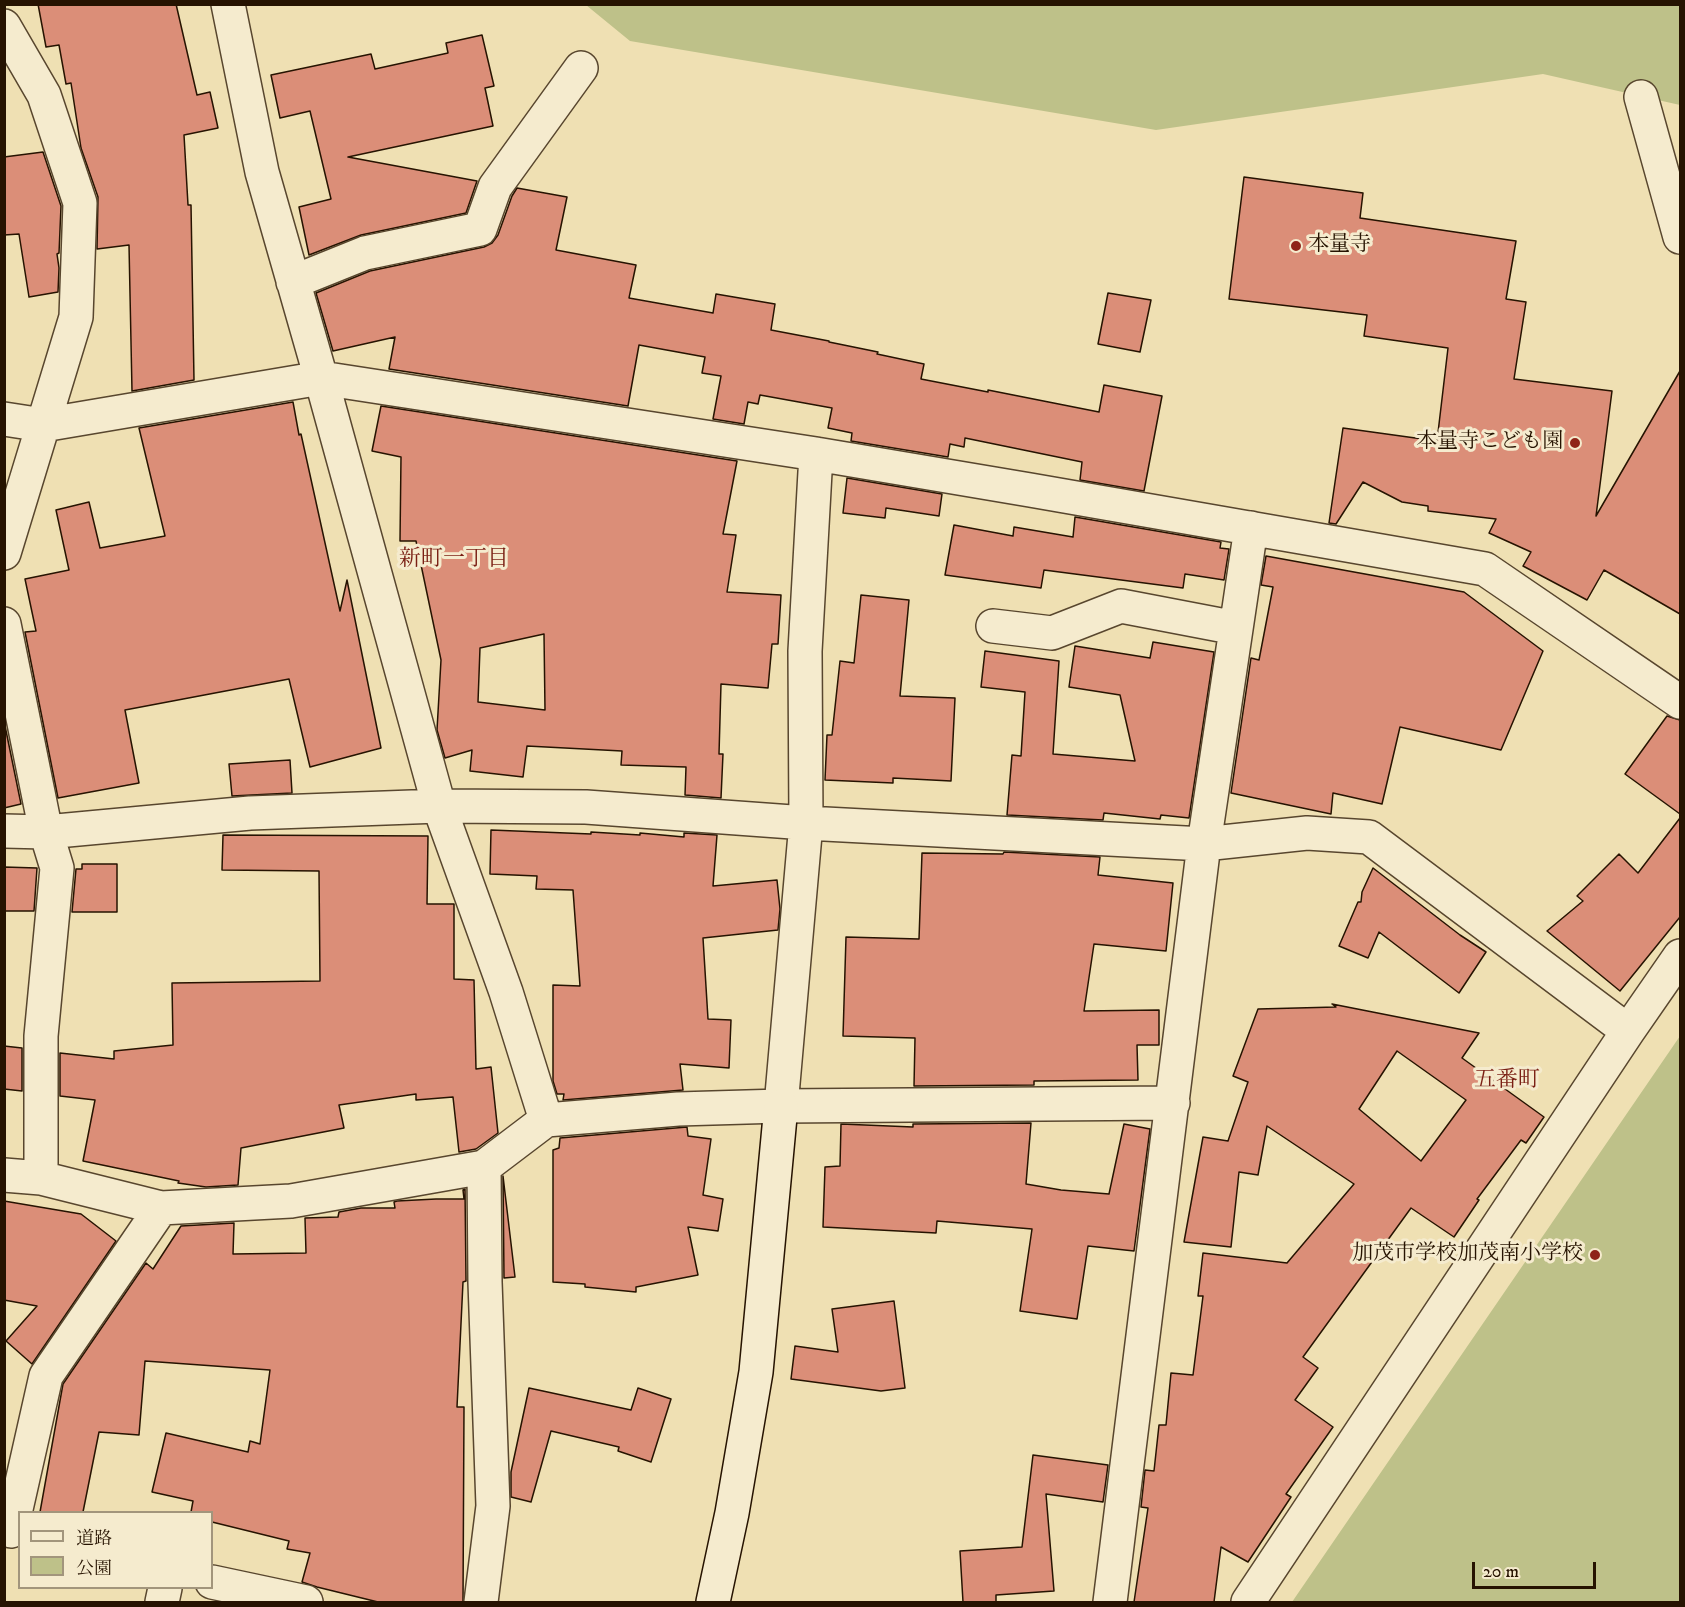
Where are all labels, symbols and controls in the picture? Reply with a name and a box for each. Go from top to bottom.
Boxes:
place label: 本量寺 [1308,233,1371,259]
marker: 本量寺 [1289,239,1303,253]
place label: 本量寺こども園 [1416,430,1563,456]
marker: 本量寺こども園 [1568,436,1582,450]
district label: 新町一丁目 [399,547,509,573]
district label: 五番町 [1474,1068,1540,1094]
place label: 加茂市学校加茂南小学校 [1352,1242,1583,1268]
marker: 加茂市学校加茂南小学校 [1588,1248,1602,1262]
legend [18,1511,213,1589]
text: 道路 [76,1528,112,1550]
scale bar [1475,1550,1600,1588]
text: 公園 [76,1558,112,1580]
text: 20 m [1483,1561,1519,1583]

